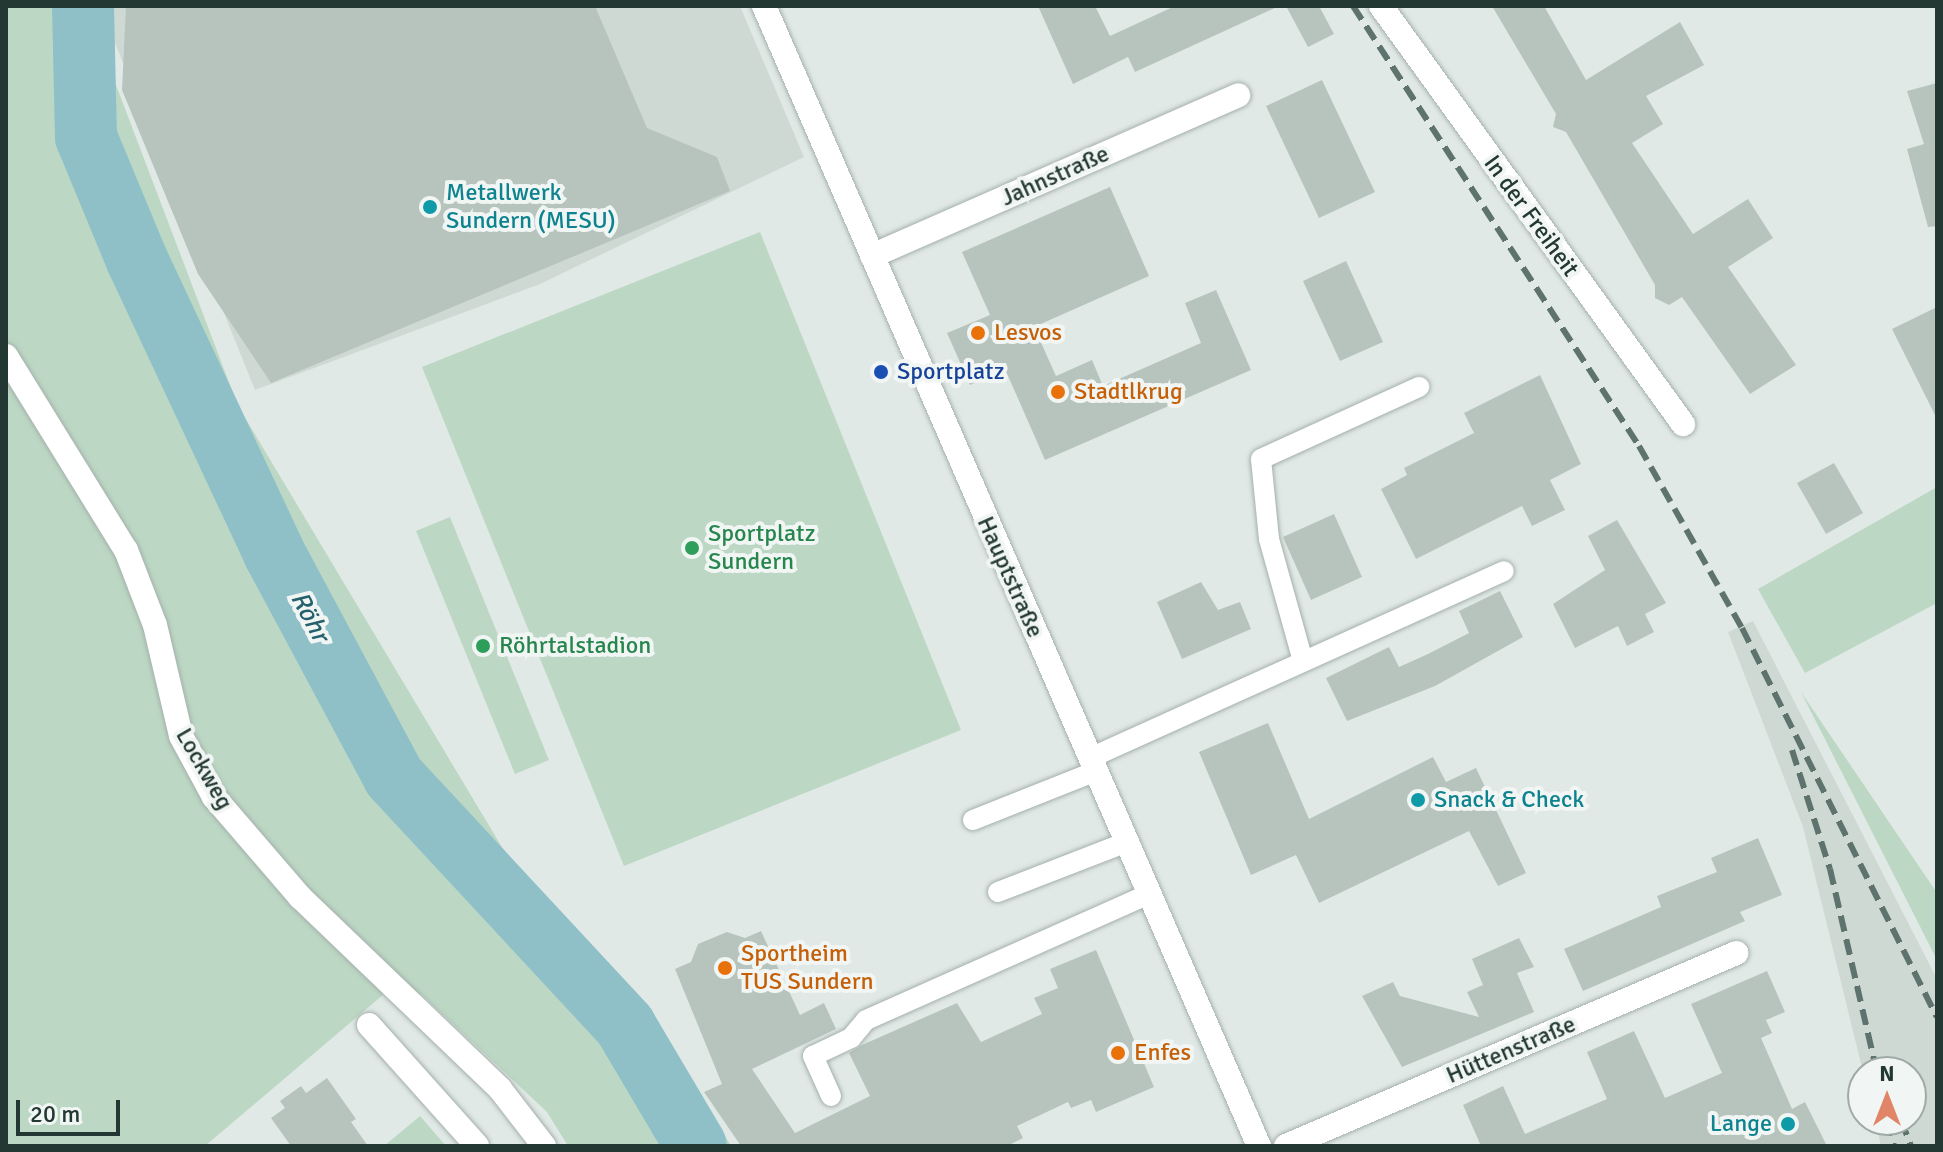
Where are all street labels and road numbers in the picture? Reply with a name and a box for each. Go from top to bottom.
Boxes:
street label: Jahnstraße [997,139,1113,213]
street label: In der Freiheit [1477,150,1585,282]
street label: Hauptstraße [971,512,1049,642]
street label: Lockweg [169,723,239,815]
street label: Hüttenstraße [1442,1010,1580,1090]

